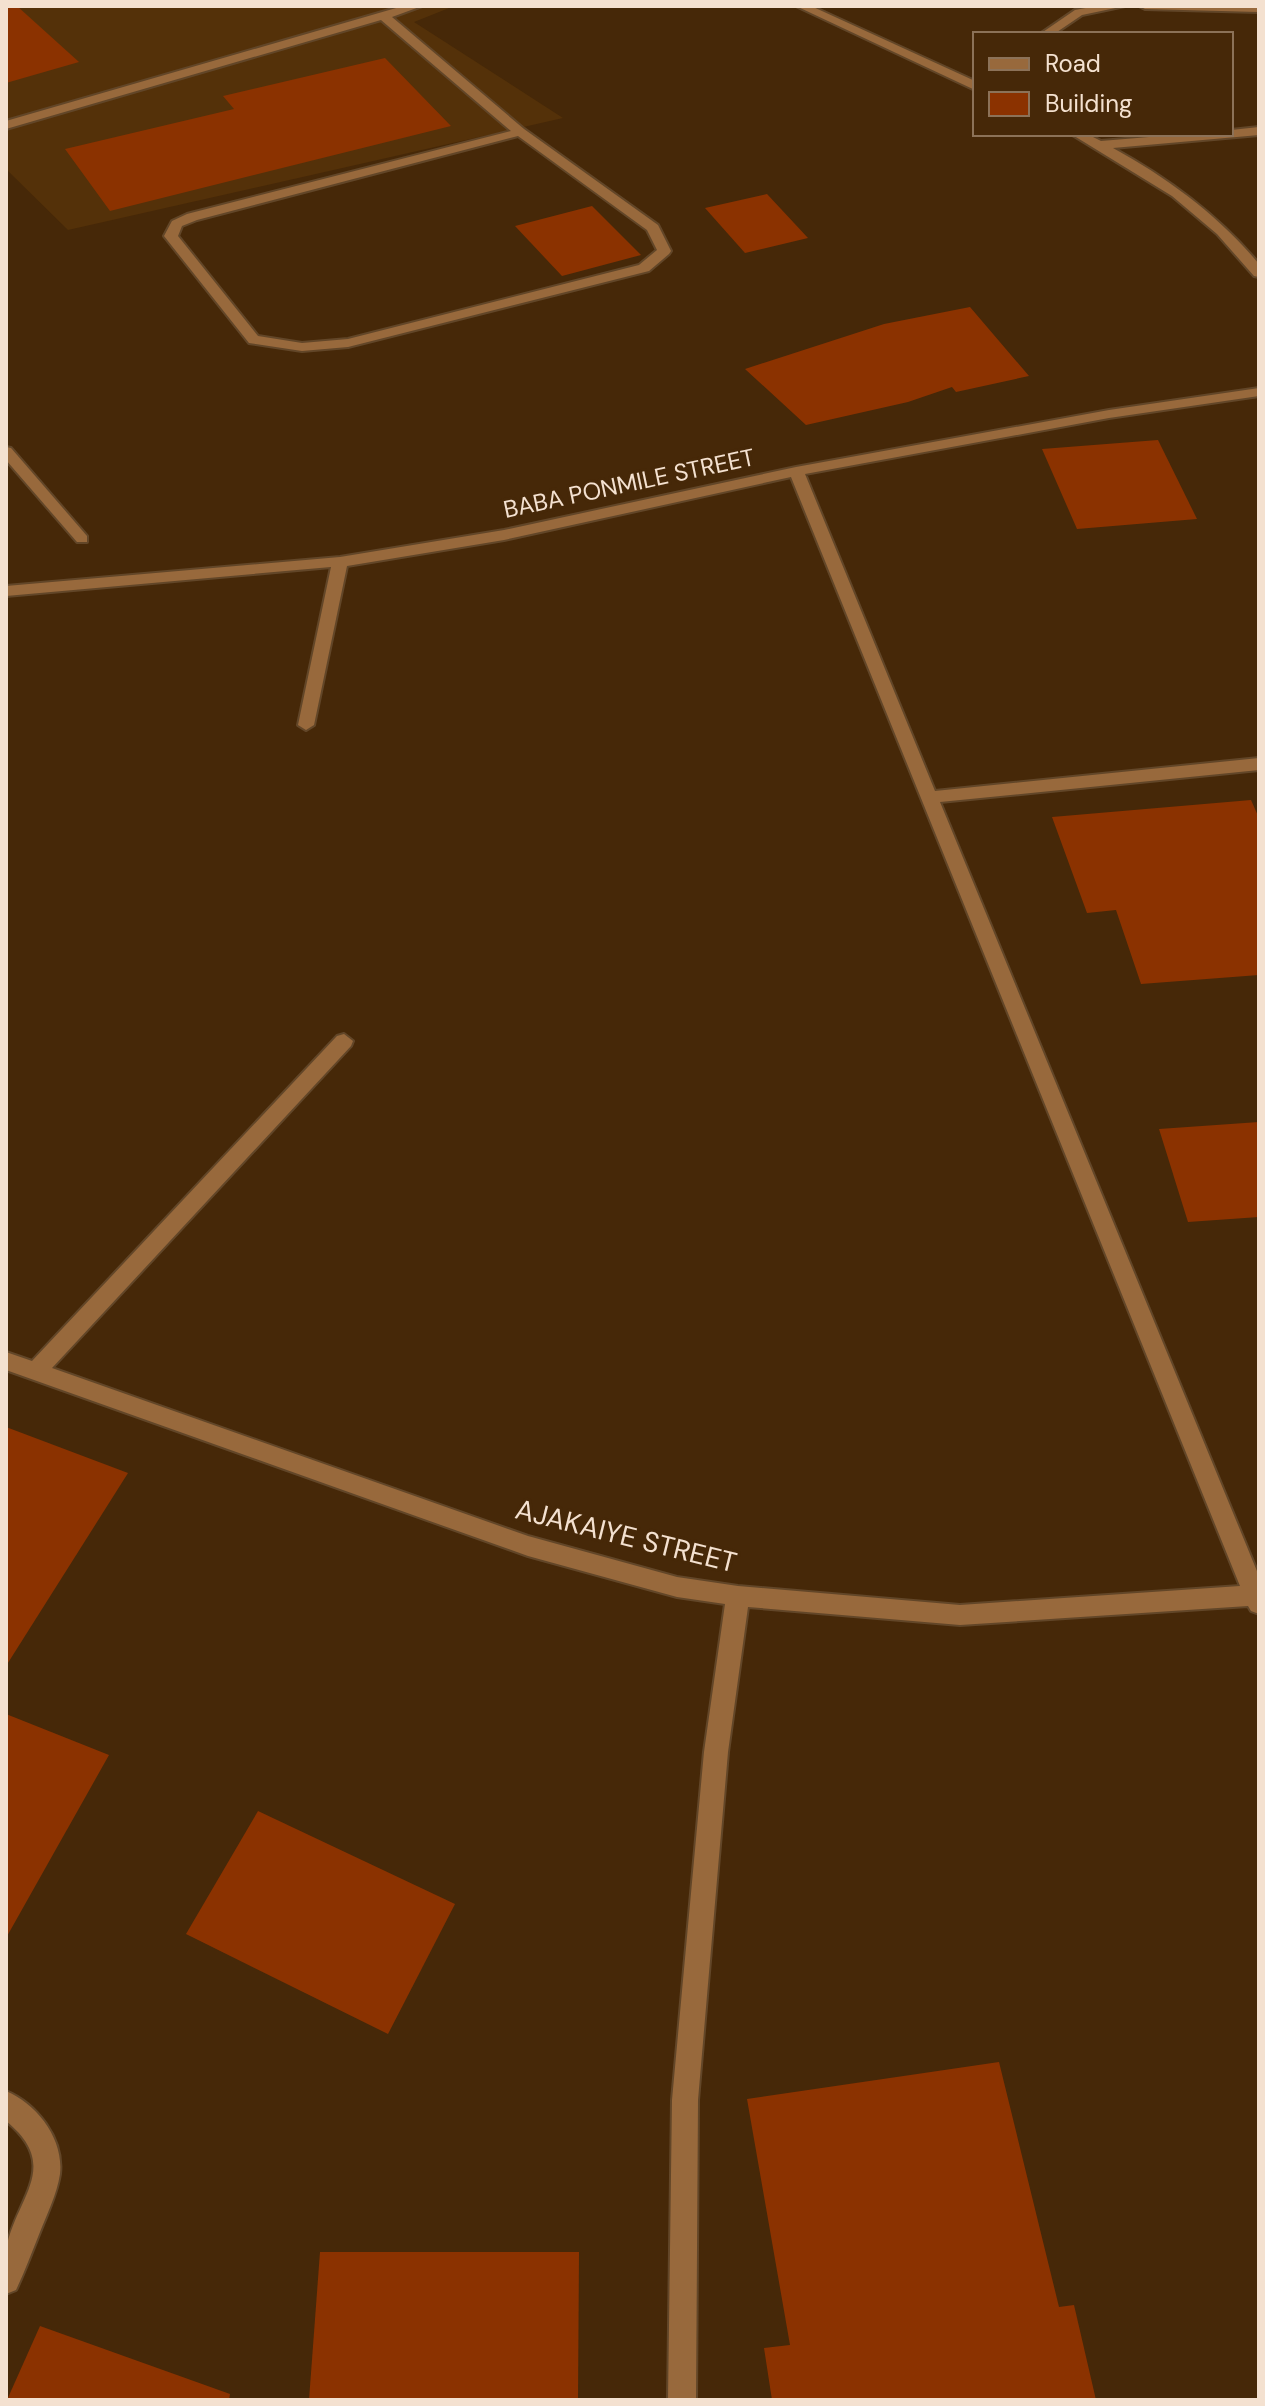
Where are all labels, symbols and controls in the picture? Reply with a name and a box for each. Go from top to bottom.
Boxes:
legend [973,32,1233,136]
text: Road [1045,48,1101,79]
text: Building [1045,88,1132,119]
street label: BABA PONMILE STREET [501,441,757,525]
street label: AJAKAIYE STREET [511,1491,741,1581]

